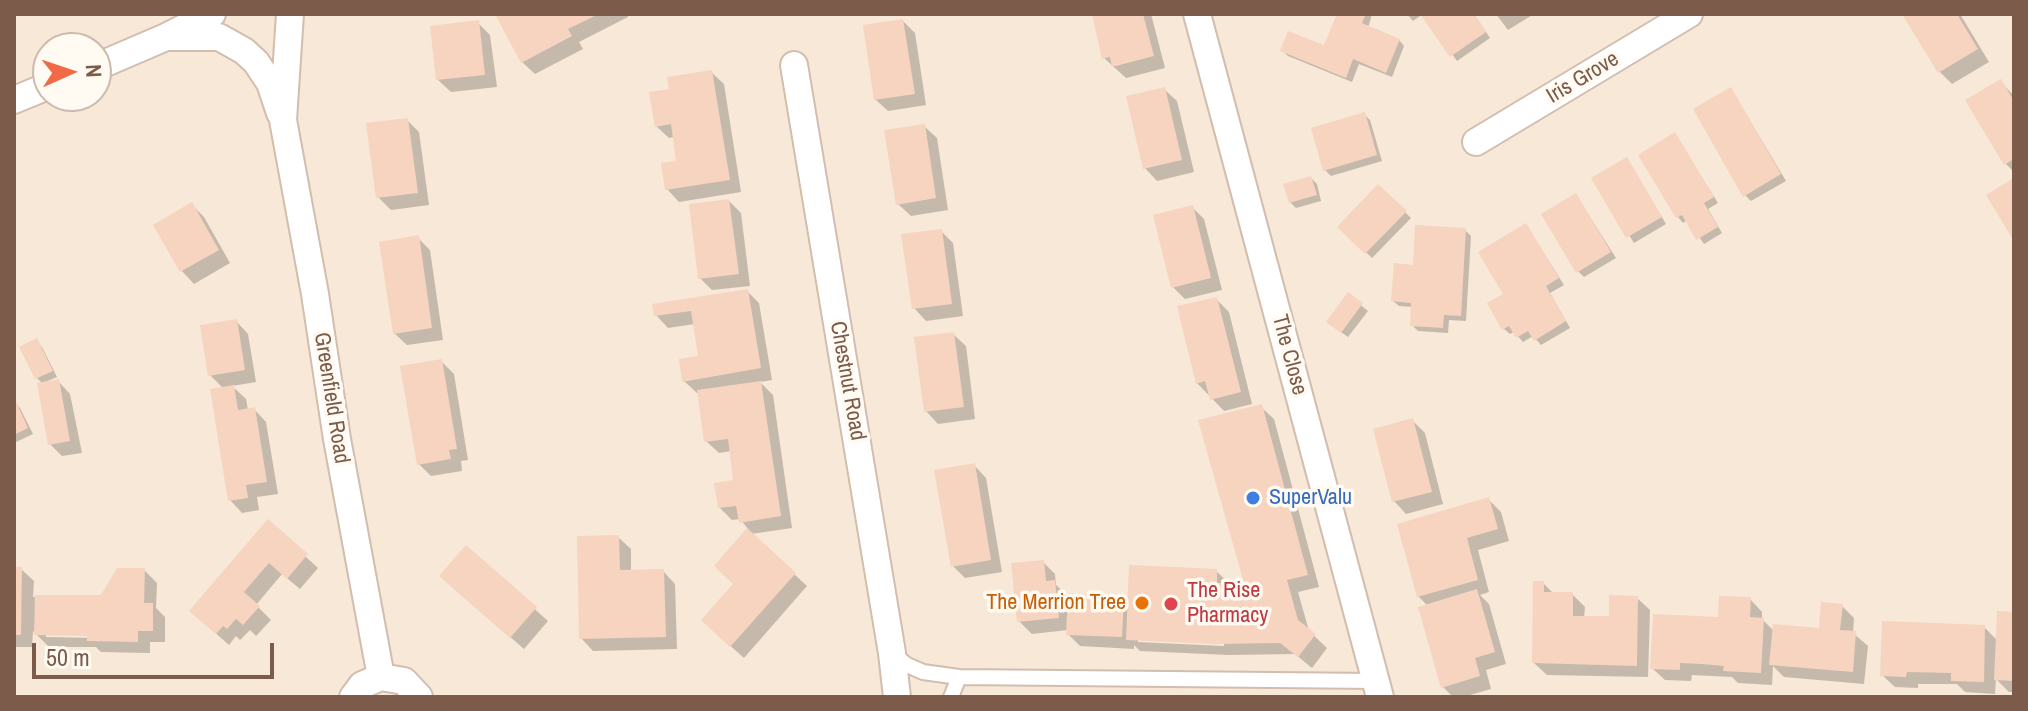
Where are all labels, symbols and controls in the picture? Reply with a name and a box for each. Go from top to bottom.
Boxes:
north arrow [32,32,112,112]
street label: Iris Grove [1542,46,1624,110]
text: N [79,64,109,78]
street label: The Close [1266,312,1312,398]
street label: Chestnut Road [824,319,870,443]
street label: Greenfield Road [308,331,354,465]
place label: SuperValu [1269,485,1352,511]
marker: SuperValu [1244,489,1262,507]
place label: The Rise Pharmacy [1187,578,1268,630]
place label: The Merrion Tree [986,590,1126,616]
marker: The Merrion Tree [1133,594,1151,612]
marker: The Rise Pharmacy [1162,595,1180,613]
scale bar [36,627,278,677]
text: 50 m [46,641,90,673]

